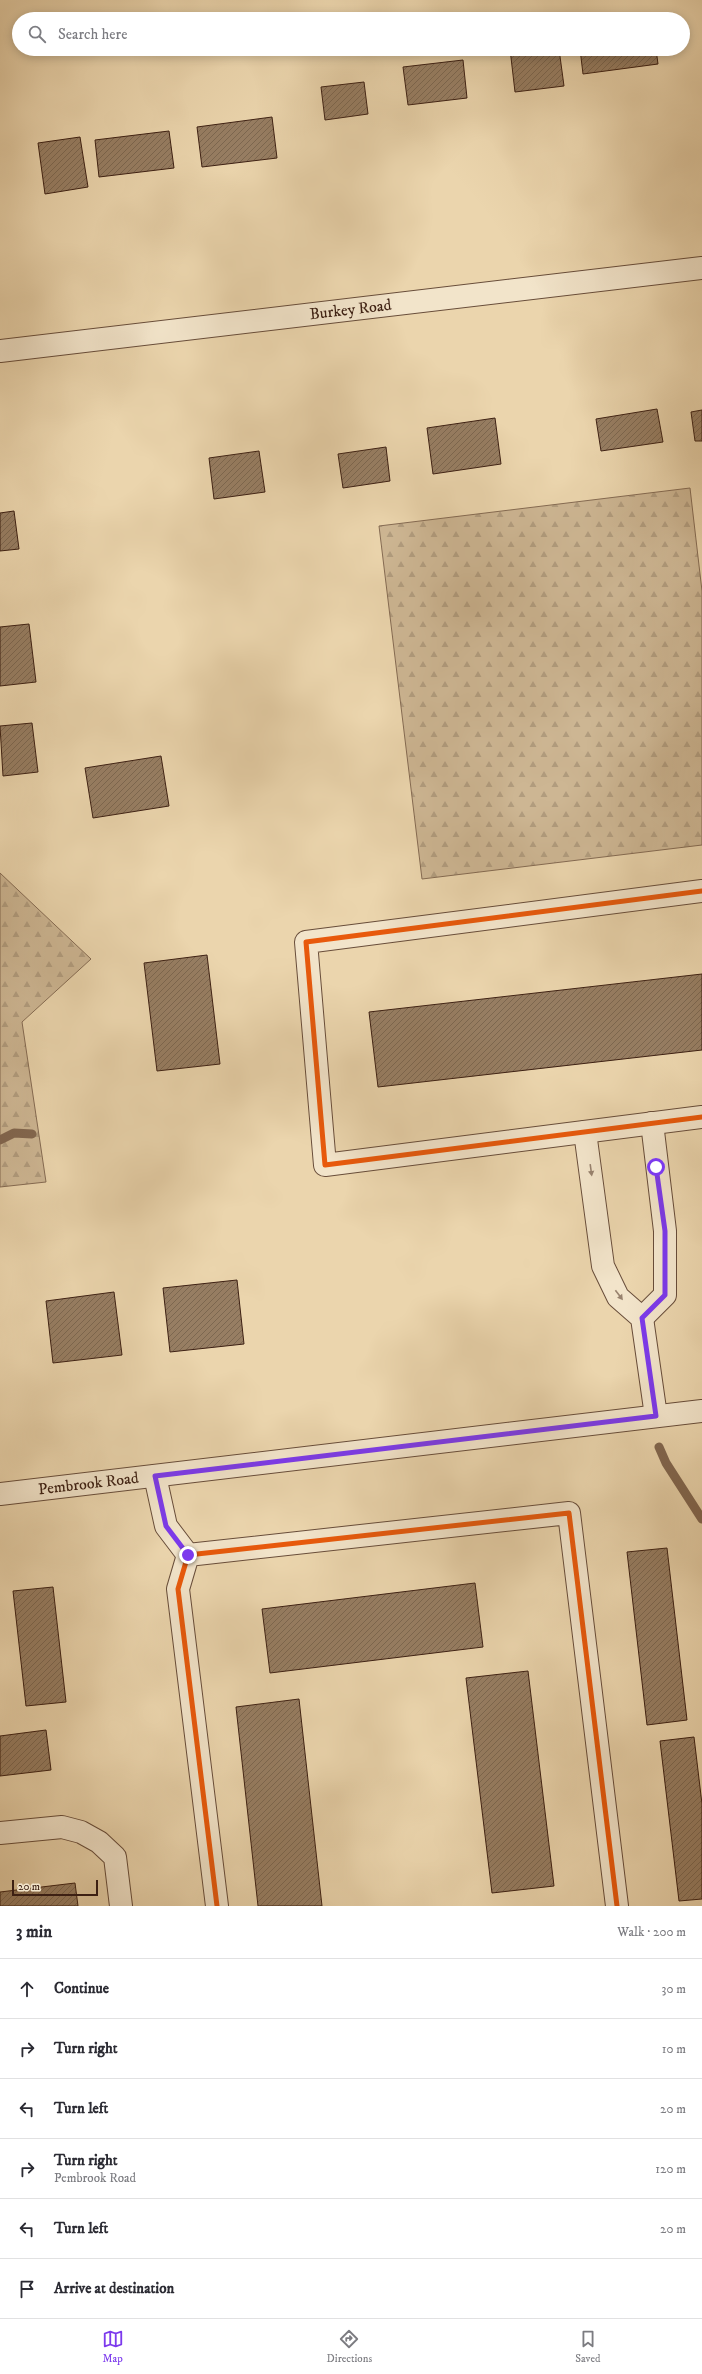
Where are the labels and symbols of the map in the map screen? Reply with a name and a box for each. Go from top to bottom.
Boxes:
street label: Burkey Road [308,295,393,324]
route start [647,1158,665,1176]
one-way arrow [588,1164,594,1176]
one-way arrow [615,1290,623,1301]
street label: Pembrook Road [37,1468,140,1499]
route end [179,1546,197,1564]
scale bar [12,1878,98,1897]

